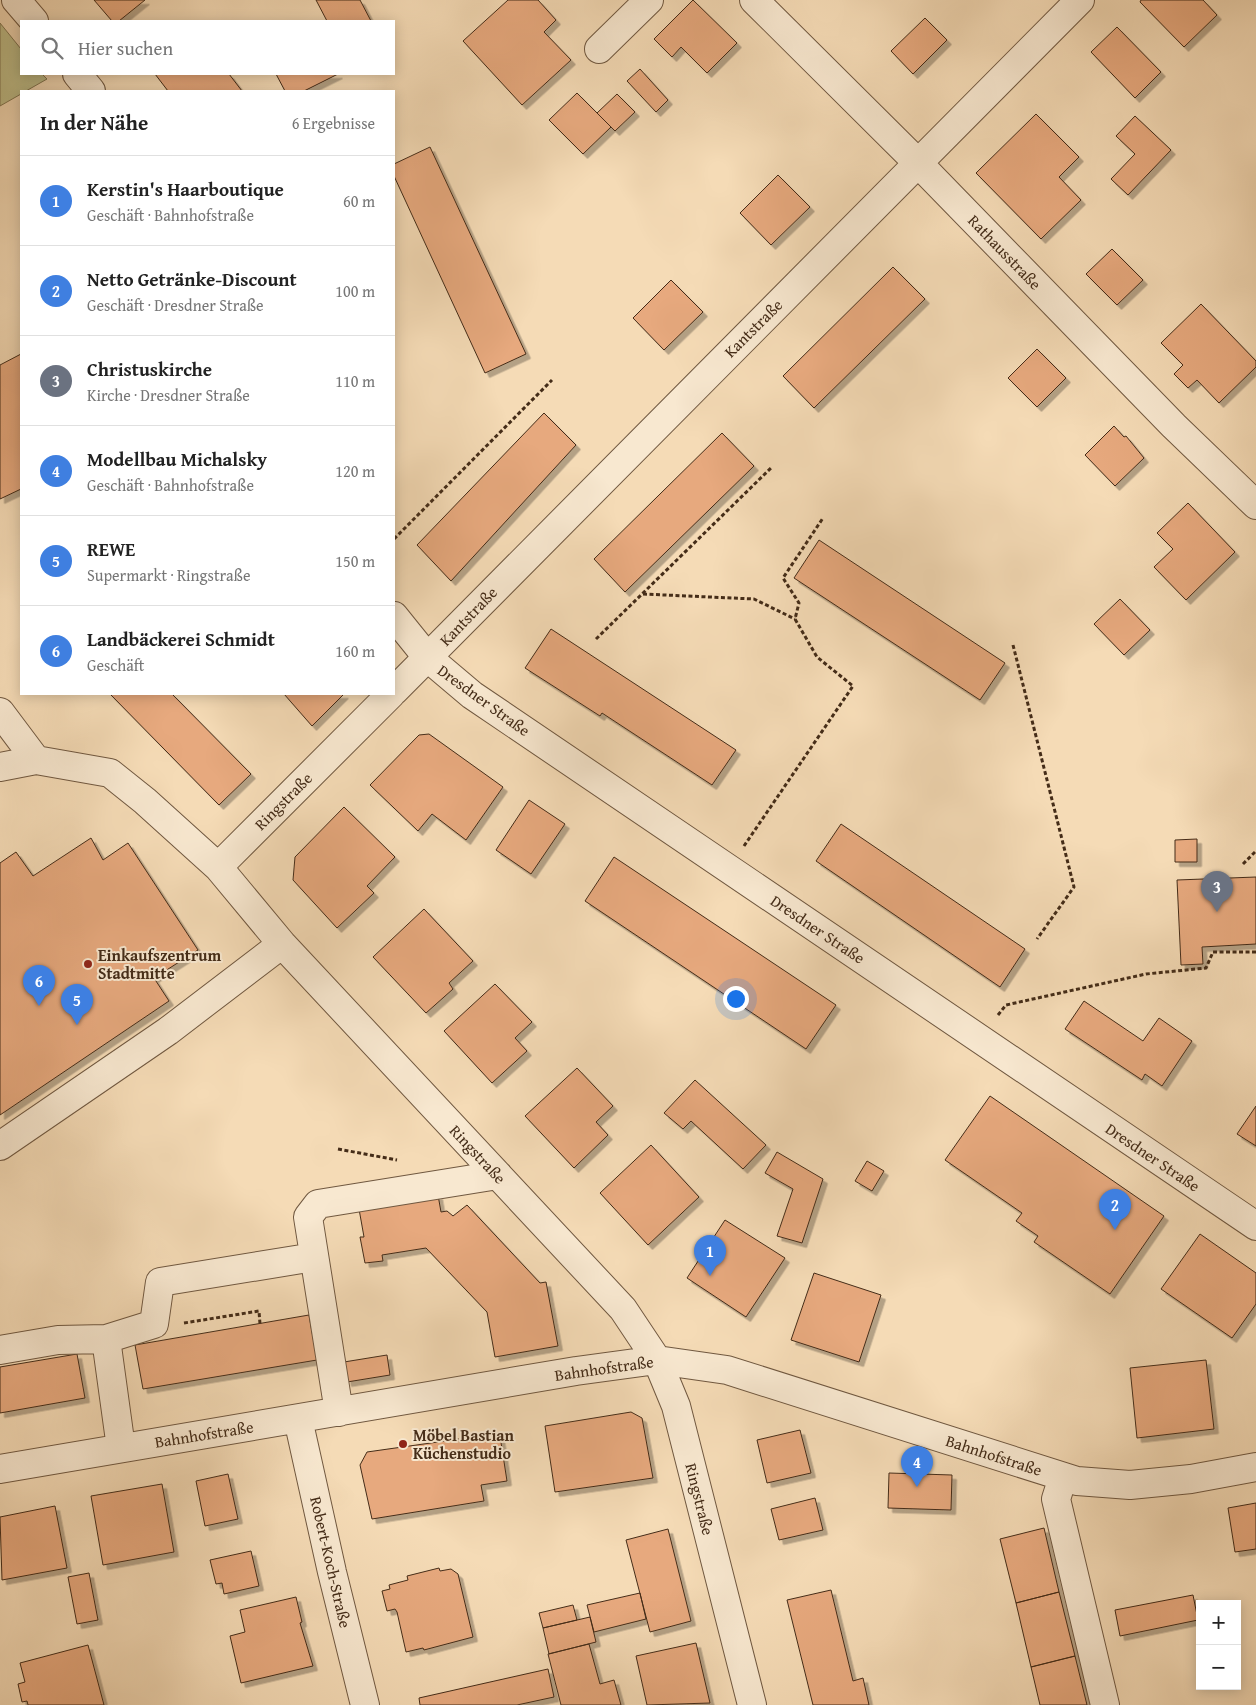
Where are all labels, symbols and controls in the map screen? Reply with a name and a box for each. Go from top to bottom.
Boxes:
search box [20,20,395,75]
icon: search [38,34,66,62]
text: Hier suchen [78,34,173,62]
text: In der Nähe [40,107,148,138]
text: 6 Ergebnisse [292,111,375,135]
text: Kerstin's Haarboutique [87,175,284,203]
text: 1 [52,189,60,213]
text: 60 m [343,189,375,213]
text: Geschäft · Bahnhofstraße [87,203,254,227]
street label: Rathausstraße [963,209,1047,295]
text: Netto Getränke-Discount [87,265,297,293]
text: 2 [52,279,60,303]
text: 100 m [335,279,375,303]
text: Geschäft · Dresdner Straße [87,293,264,317]
street label: Kantstraße [718,293,788,363]
text: Christuskirche [87,355,212,383]
text: 3 [52,369,60,393]
text: 110 m [335,369,375,393]
text: Kirche · Dresdner Straße [87,383,250,407]
text: Modellbau Michalsky [87,445,267,473]
text: 4 [52,459,60,483]
text: 120 m [335,459,375,483]
text: Geschäft · Bahnhofstraße [87,473,254,497]
text: REWE [87,535,135,563]
text: 5 [52,549,60,573]
text: 150 m [335,549,375,573]
text: Supermarkt · Ringstraße [87,563,250,587]
street label: Kantstraße [433,581,503,651]
text: Landbäckerei Schmidt [87,625,275,653]
text: 6 [52,639,60,663]
text: 160 m [335,639,375,663]
text: Geschäft [87,653,144,677]
street label: Dresdner Straße [433,658,535,742]
street label: Ringstraße [249,767,317,835]
pin: 3 [1201,871,1233,912]
street label: Dresdner Straße [766,888,870,970]
place label: Einkaufszentrum Stadtmitte [98,943,221,985]
marker: Einkaufszentrum Stadtmitte [82,958,94,970]
pin: 6 [23,965,55,1006]
pin: 5 [61,984,93,1025]
your location [723,986,749,1012]
street label: Dresdner Straße [1101,1116,1205,1198]
street label: Ringstraße [444,1119,512,1189]
pin: 2 [1099,1189,1131,1230]
pin: 1 [694,1235,726,1276]
street label: Bahnhofstraße [553,1349,655,1387]
street label: Bahnhofstraße [153,1414,255,1454]
place label: Möbel Bastian Küchenstudio [413,1423,515,1465]
street label: Bahnhofstraße [943,1428,1045,1482]
marker: Möbel Bastian Küchenstudio [397,1438,409,1450]
pin: 4 [901,1446,933,1487]
street label: Ringstraße [679,1460,721,1538]
street label: Robert-Koch-Straße [304,1494,358,1630]
map controls [1196,1600,1241,1690]
button: + [1196,1600,1241,1645]
button: − [1196,1645,1241,1690]

